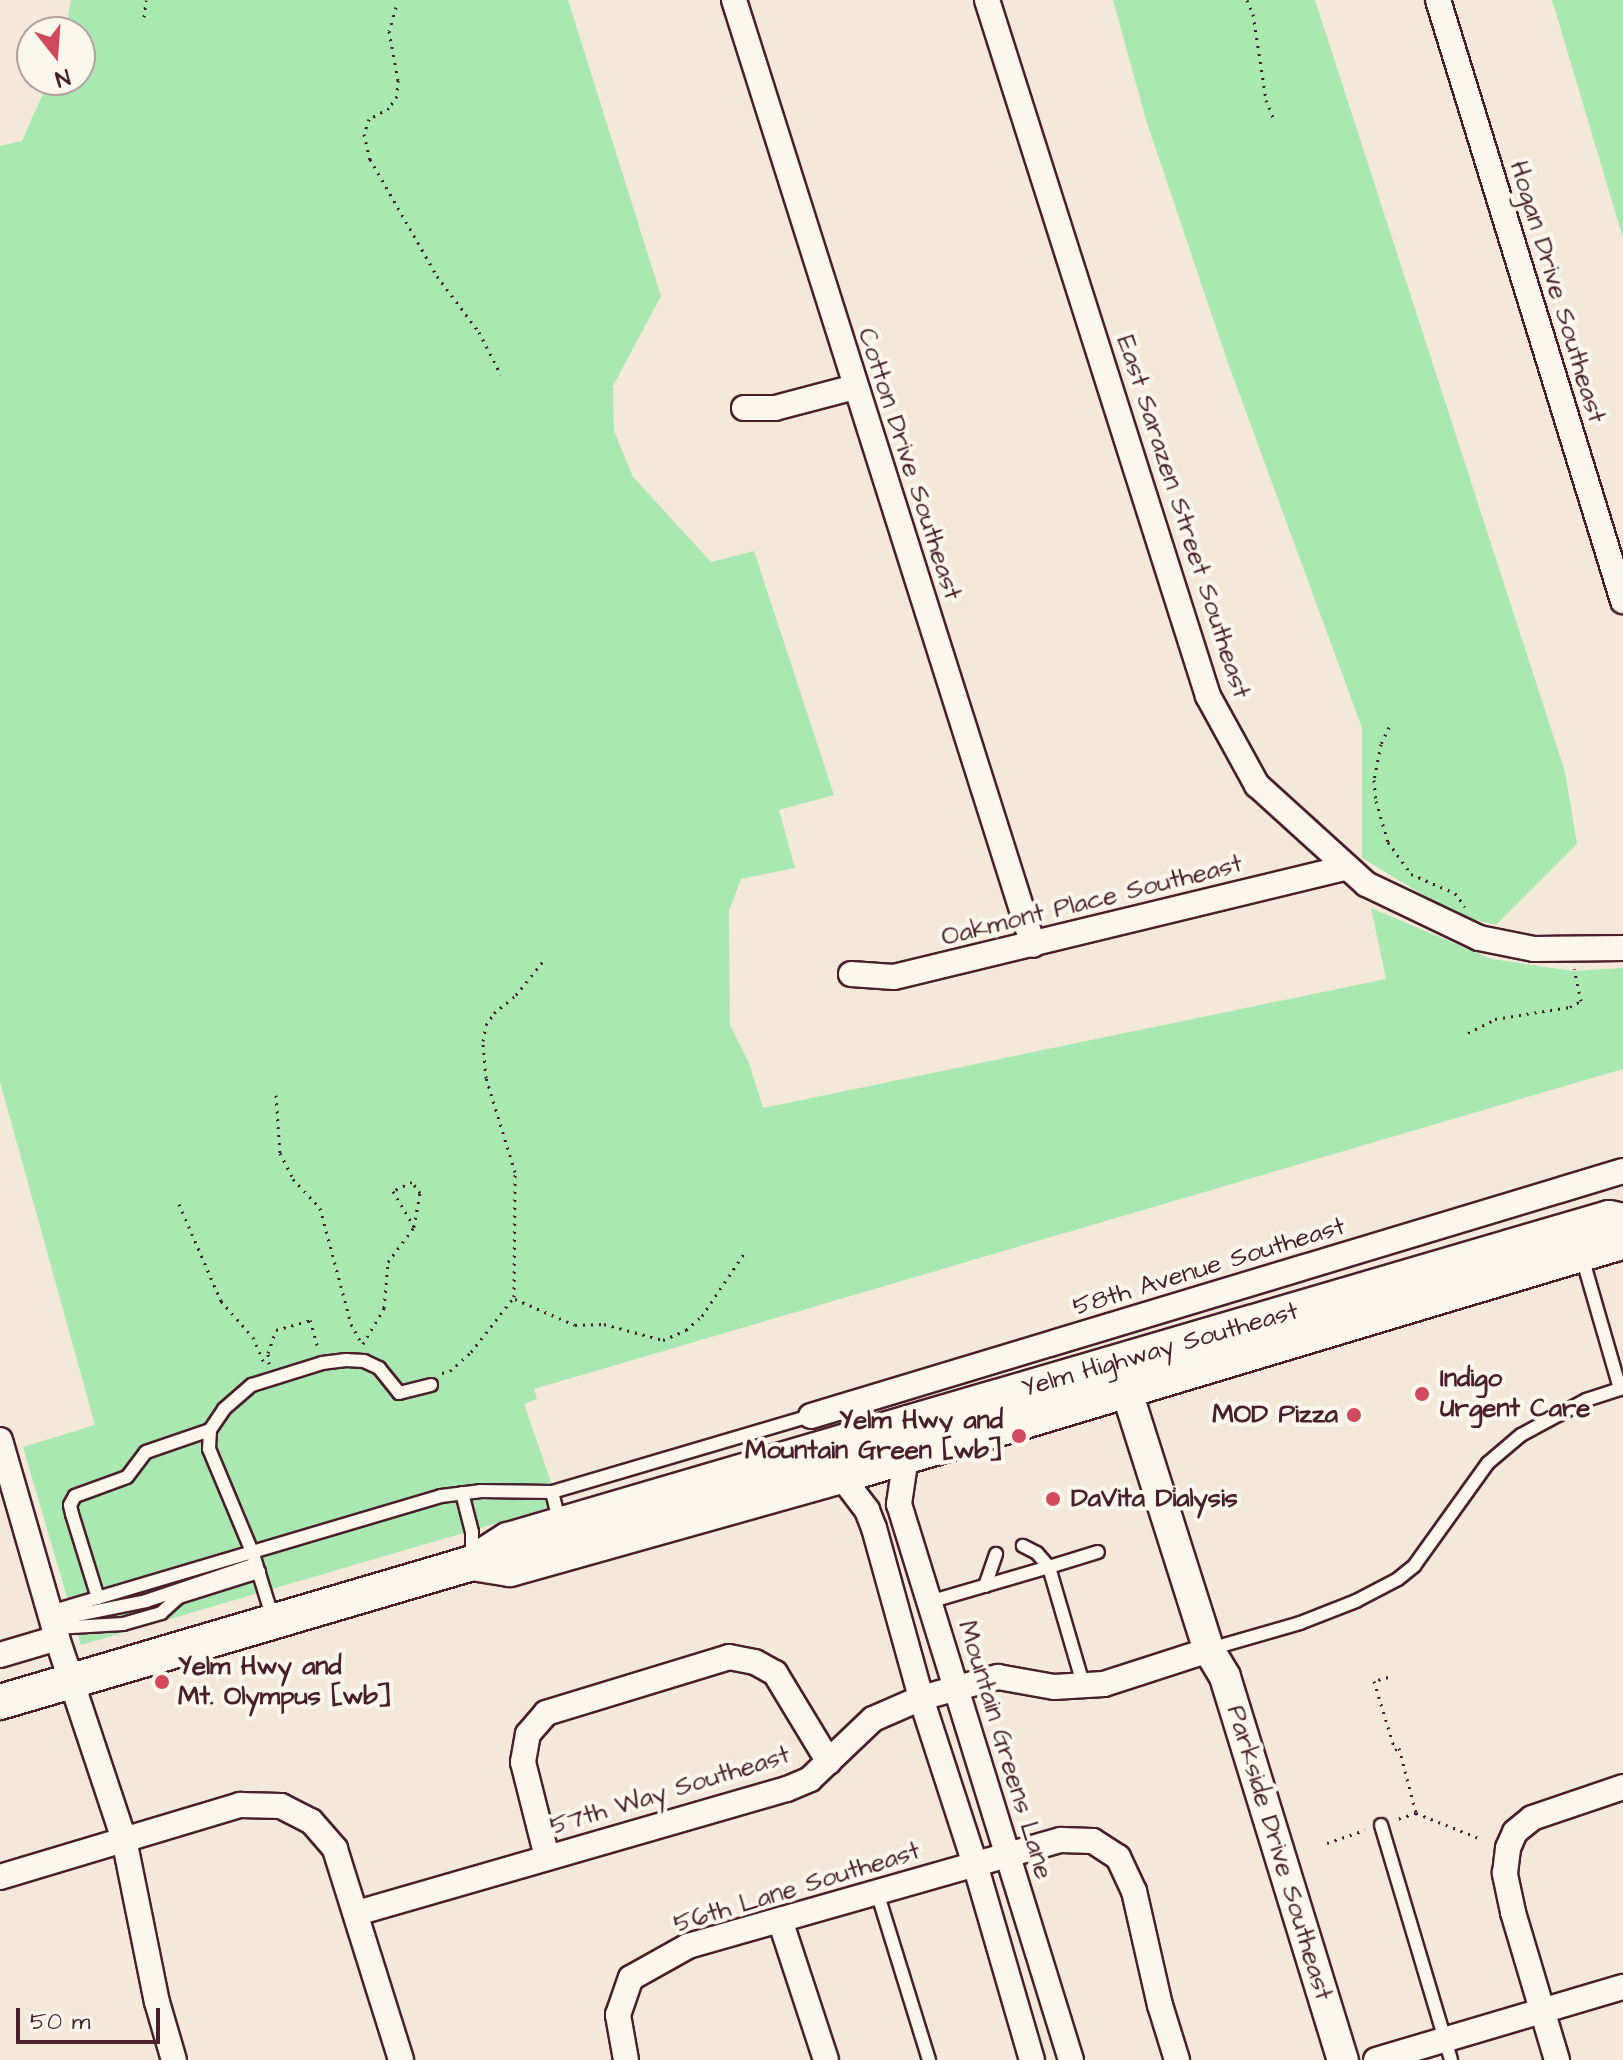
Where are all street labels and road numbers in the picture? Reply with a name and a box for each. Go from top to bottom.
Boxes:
street label: Hogan Drive Southeast [1502,157,1612,427]
street label: Cotton Drive Southeast [850,324,968,604]
street label: East Sarazen Street Southeast [1109,332,1257,702]
street label: Oakmont Place Southeast [938,848,1246,954]
street label: 58th Avenue Southeast [1069,1211,1349,1323]
street label: Yelm Highway Southeast [1018,1296,1302,1404]
street label: Mountain Greens Lane [951,1617,1059,1883]
street label: Parkside Drive Southeast [1219,1702,1339,2004]
street label: 57th Way Southeast [546,1740,794,1842]
street label: 56th Lane Southeast [670,1836,924,1940]

